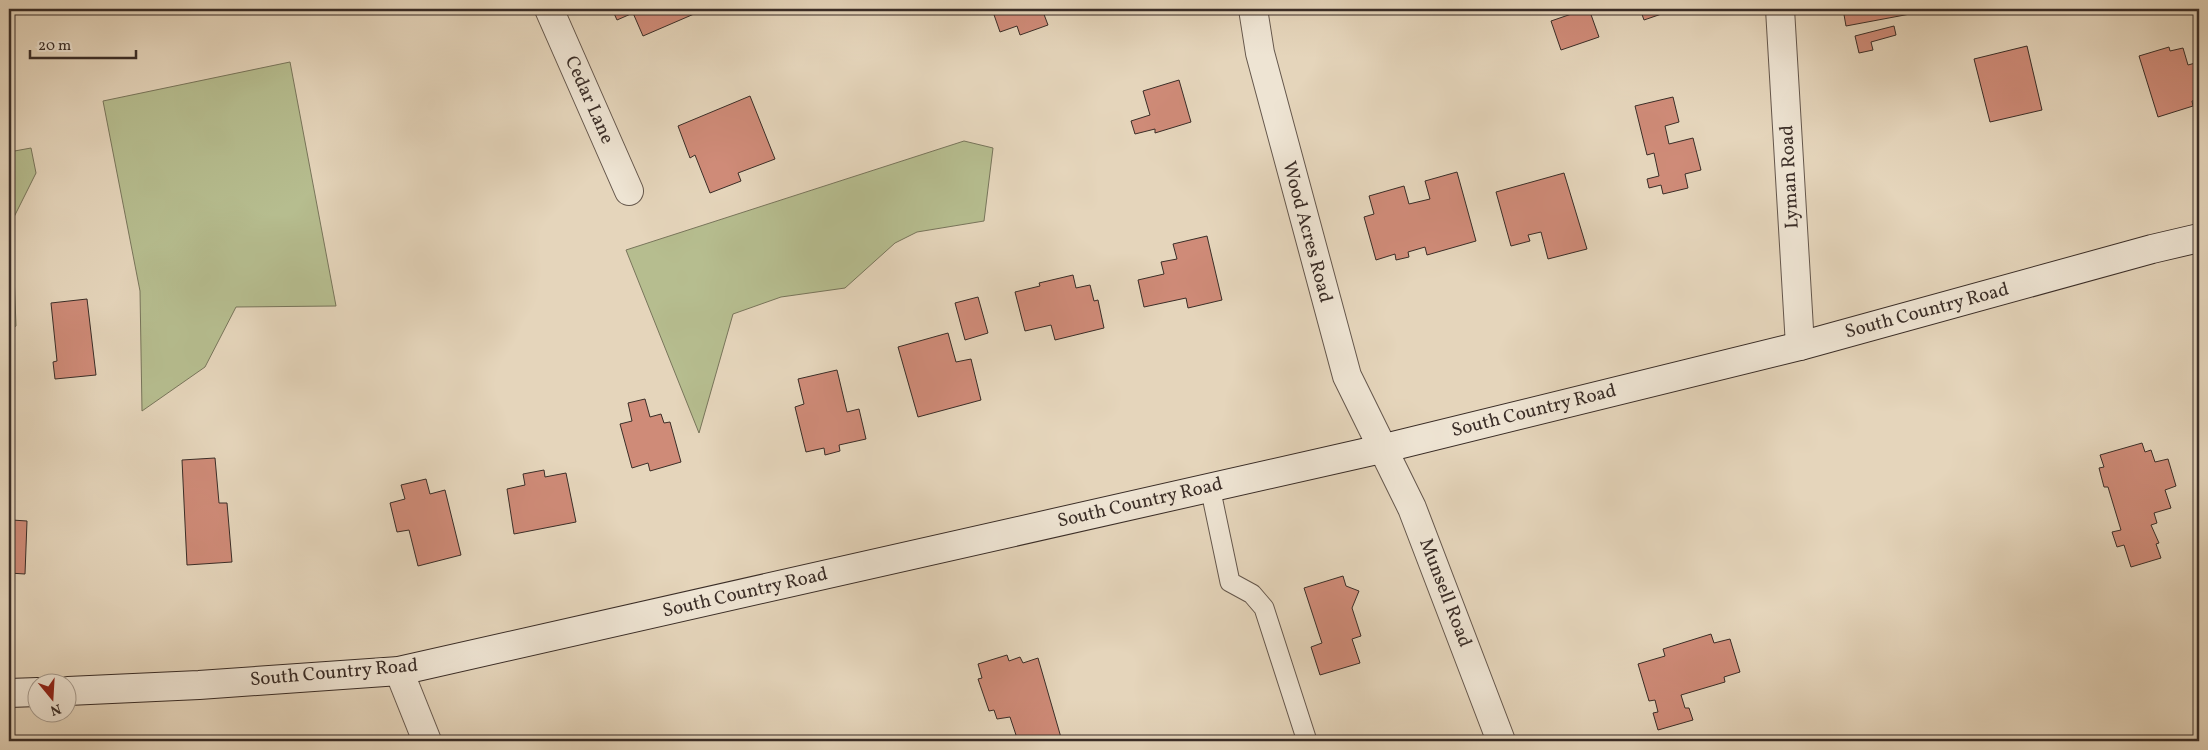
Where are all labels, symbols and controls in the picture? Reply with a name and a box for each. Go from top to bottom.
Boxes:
scale bar [30,28,136,60]
text: 20 m [38,36,71,57]
street label: Cedar Lane [558,52,620,148]
street label: Lyman Road [1774,124,1806,230]
street label: Wood Acres Road [1276,158,1338,306]
street label: South Country Road [1842,277,2012,345]
street label: South Country Road [1449,378,1619,444]
street label: South Country Road [1055,471,1225,535]
street label: Munsell Road [1412,535,1478,651]
street label: South Country Road [660,561,830,625]
street label: South Country Road [249,653,419,693]
north arrow [28,672,78,722]
text: N [48,698,63,720]

